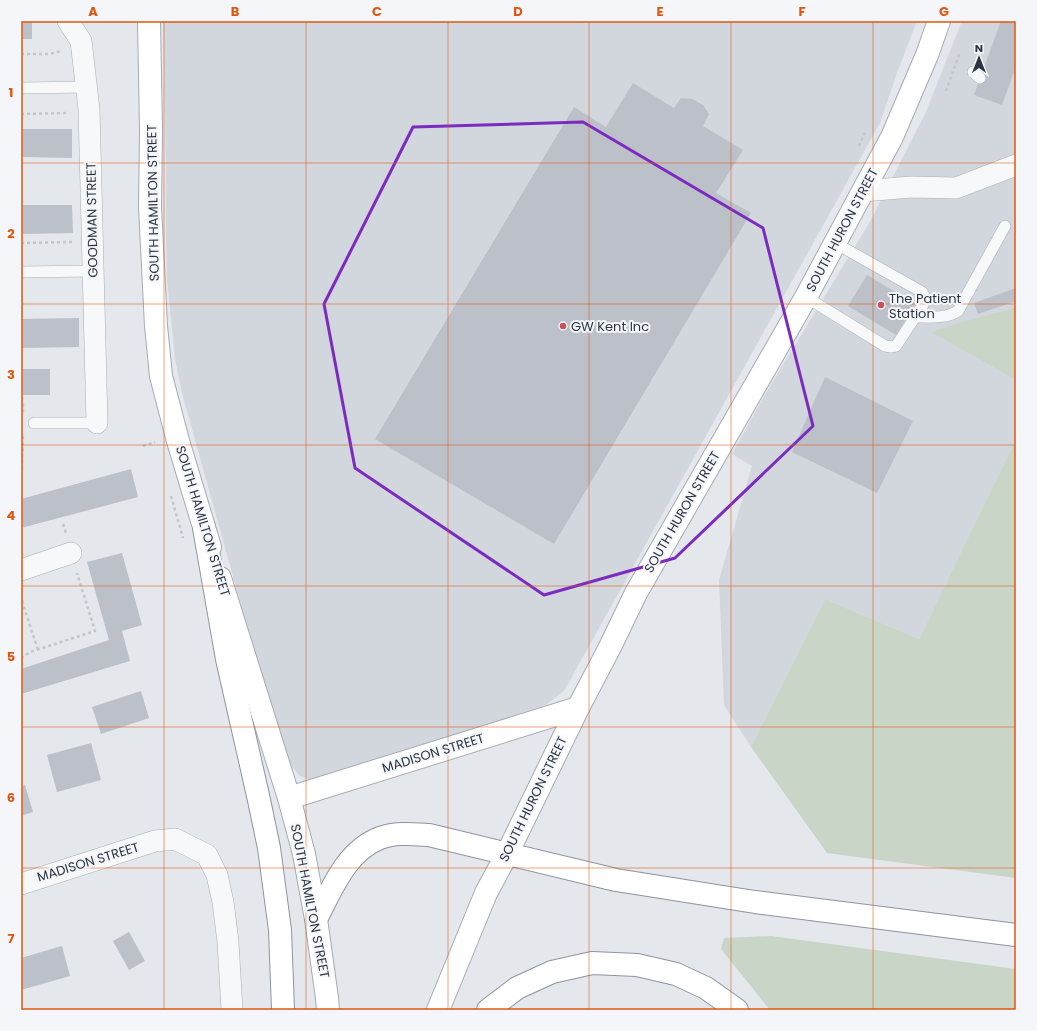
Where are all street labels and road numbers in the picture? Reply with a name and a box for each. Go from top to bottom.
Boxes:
street label: SOUTH HAMILTON STREET [142,124,164,282]
street label: GOODMAN STREET [81,162,103,278]
street label: SOUTH HURON STREET [801,165,883,295]
street label: SOUTH HAMILTON STREET [171,443,235,599]
street label: SOUTH HURON STREET [639,448,725,576]
street label: MADISON STREET [380,728,486,778]
street label: SOUTH HURON STREET [494,733,572,865]
street label: SOUTH HAMILTON STREET [286,822,334,980]
street label: MADISON STREET [35,837,141,887]

